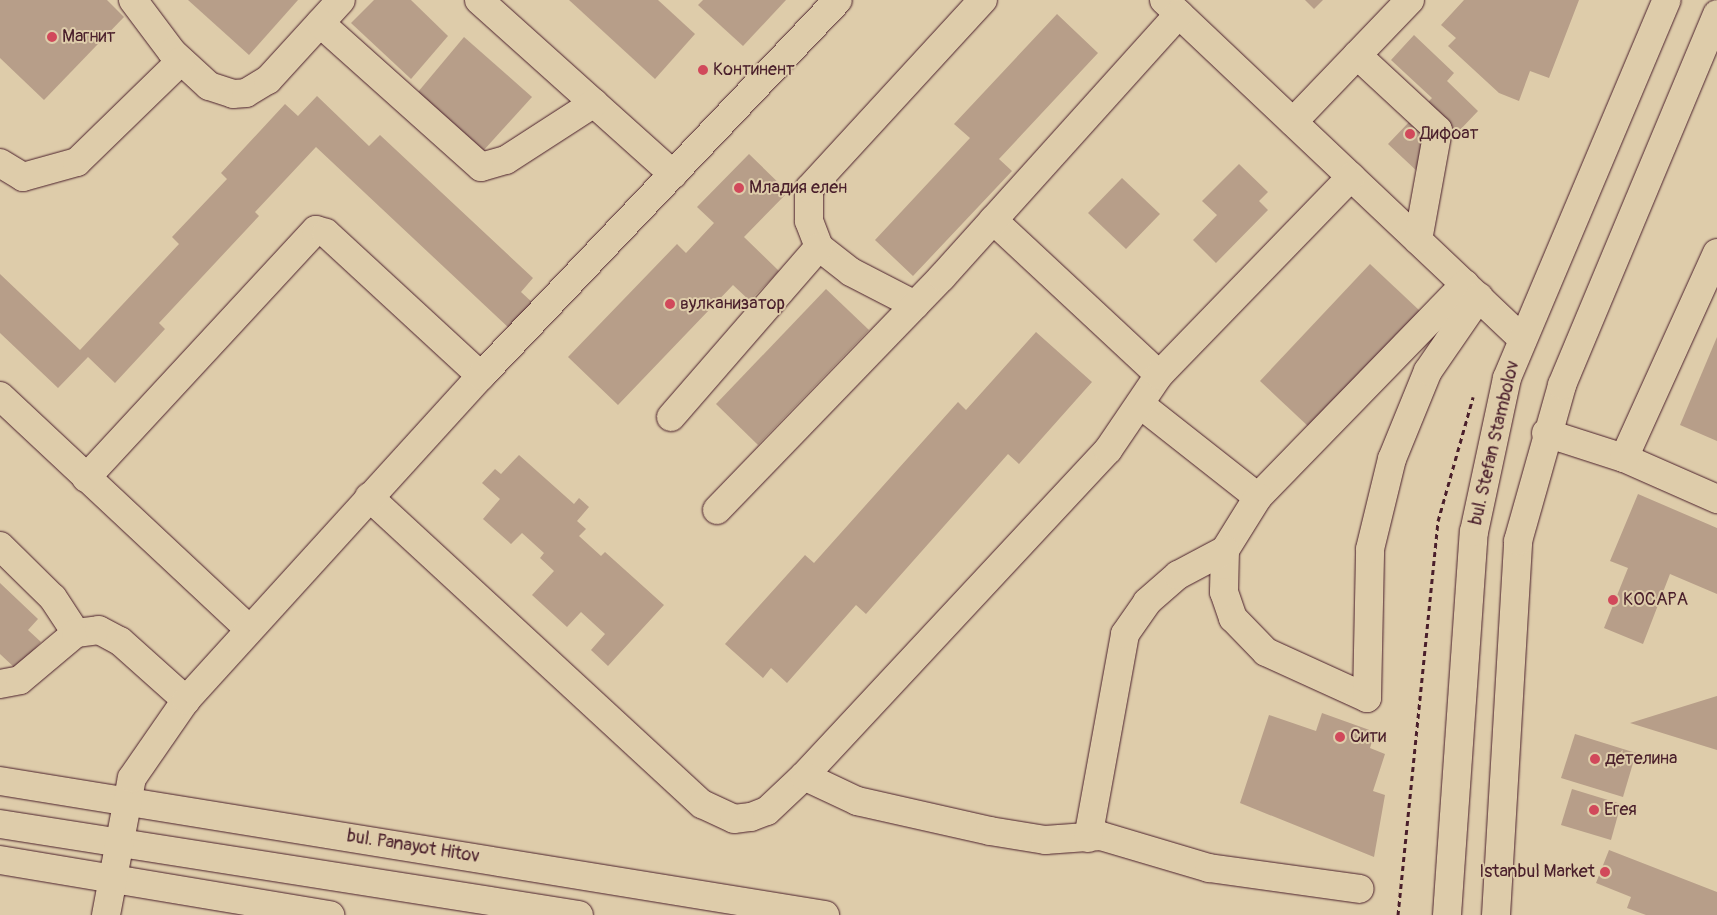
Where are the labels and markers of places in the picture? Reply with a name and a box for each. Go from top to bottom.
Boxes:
place label: Магнит [62,26,115,48]
marker: Магнит [46,31,58,43]
place label: Континент [713,59,795,81]
marker: Континент [697,64,709,76]
place label: Дифоат [1420,123,1479,145]
marker: Дифоат [1404,128,1416,140]
place label: Младия елен [749,177,847,199]
marker: Младия елен [733,182,745,194]
place label: вулканизатор [680,293,785,315]
marker: вулканизатор [664,298,676,310]
place label: КОСАРА [1623,589,1688,611]
marker: КОСАРА [1607,594,1619,606]
place label: Сити [1350,726,1386,748]
marker: Сити [1334,731,1346,743]
place label: детелина [1605,748,1677,770]
marker: детелина [1589,753,1601,765]
place label: Егея [1604,799,1637,821]
marker: Егея [1588,804,1600,816]
place label: Istanbul Market [1479,861,1595,883]
marker: Istanbul Market [1599,866,1611,878]

